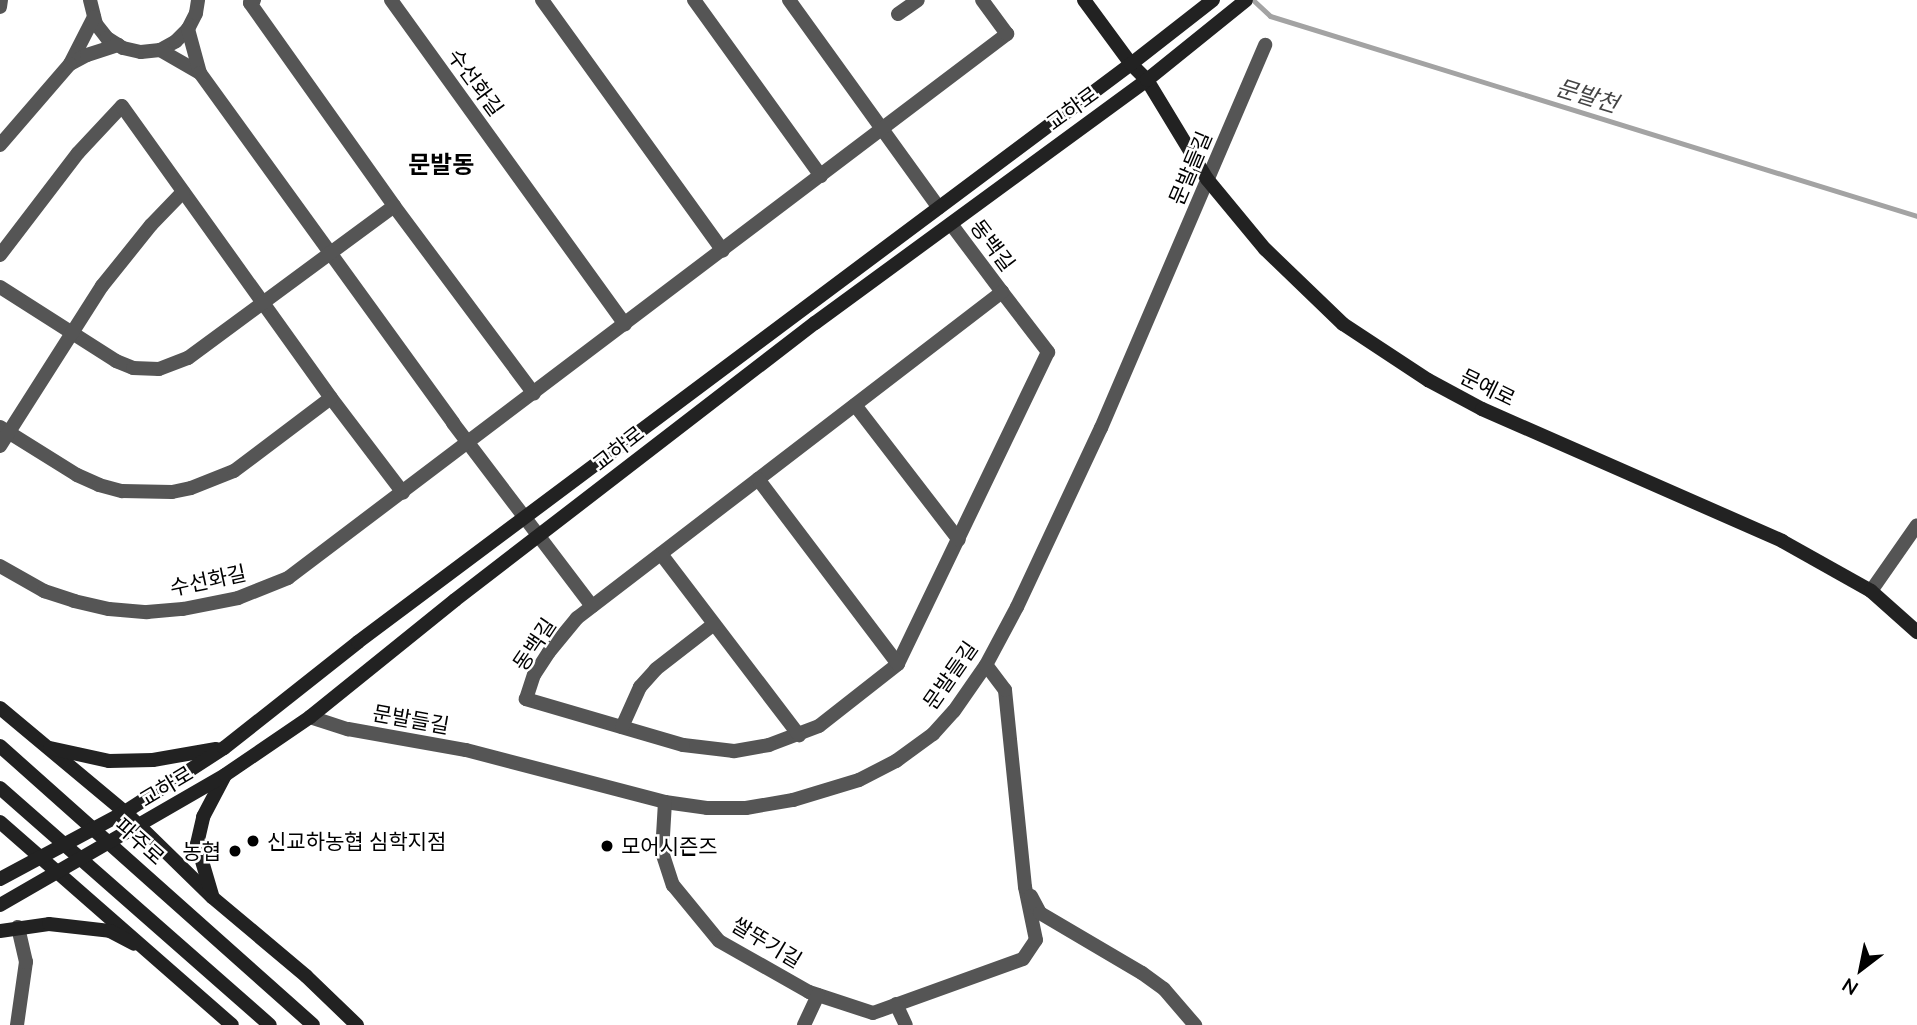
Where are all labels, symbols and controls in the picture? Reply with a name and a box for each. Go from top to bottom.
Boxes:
street label: 수선화길 [443,43,509,121]
water label: 문발천 [1553,74,1621,118]
street label: 교하로 [1041,81,1103,135]
street label: 문발들길 [1163,128,1217,208]
district label: 문발동 [408,151,474,179]
street label: 동백길 [965,214,1021,276]
street label: 문예로 [1456,363,1520,411]
street label: 교하로 [587,420,649,476]
street label: 수선화길 [168,560,248,600]
street label: 동백길 [507,613,561,675]
street label: 문발들길 [918,636,982,714]
street label: 문발들길 [371,700,451,738]
street label: 교하로 [135,760,197,812]
street label: 파주로 [110,812,170,870]
place label: 신교하농협 심학지점 [267,828,446,854]
marker: 신교하농협 심학지점 [245,833,261,849]
place label: 모어시즌즈 [621,833,718,859]
place label: 농협 [182,838,221,864]
marker: 모어시즌즈 [599,838,615,854]
marker: 농협 [227,843,243,859]
street label: 쌀뚜기길 [727,911,807,973]
north arrow [1826,934,1896,1004]
text: N [1837,973,1862,1001]

